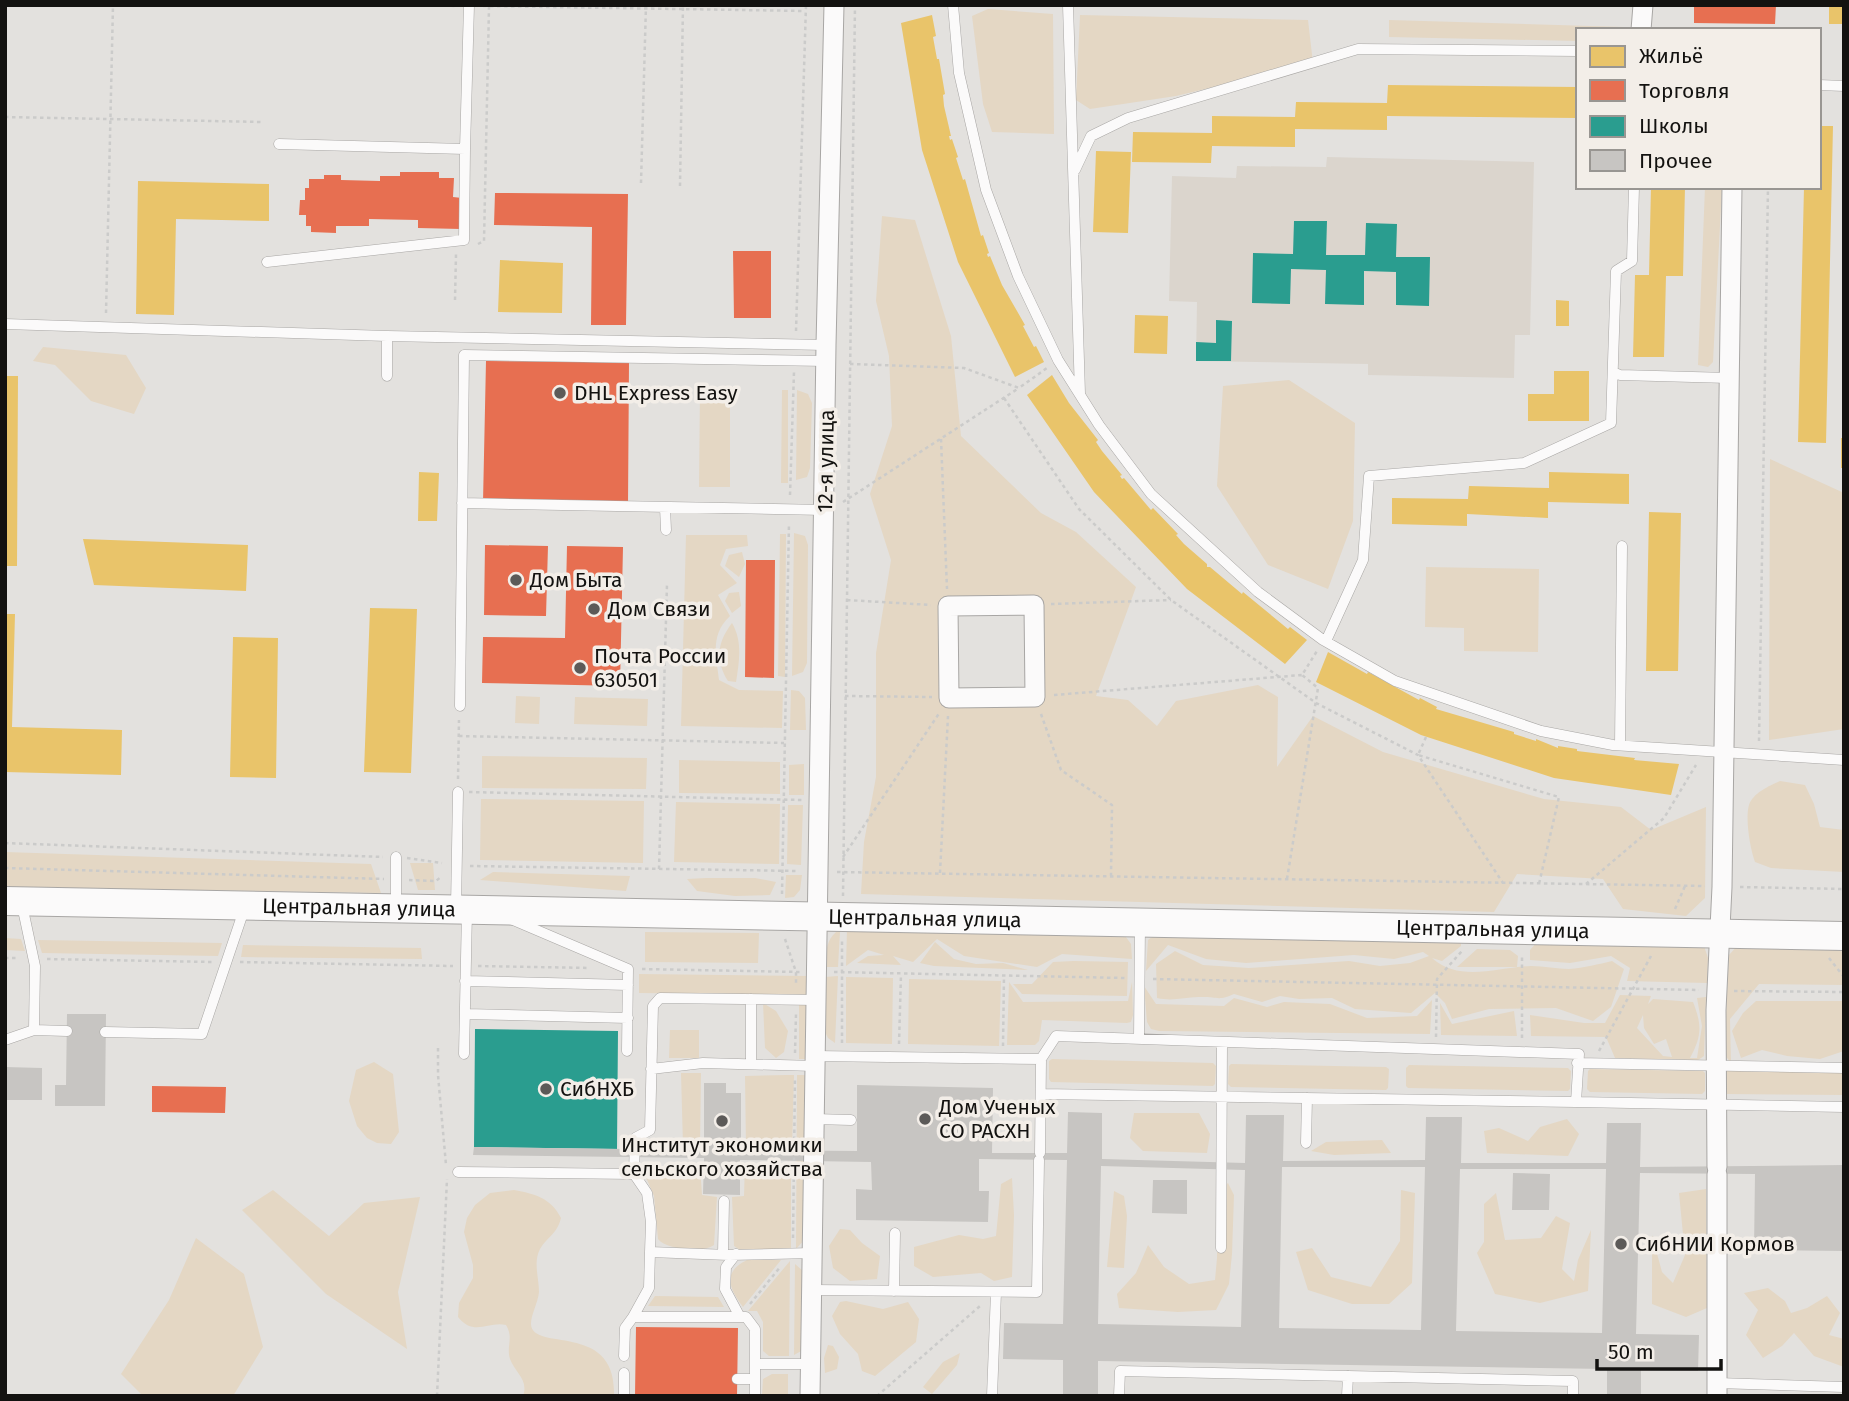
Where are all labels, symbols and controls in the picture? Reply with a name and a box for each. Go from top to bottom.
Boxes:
legend [1576,28,1821,189]
text: Жильё [1639,43,1703,69]
text: Торговля [1639,78,1730,104]
text: Школы [1639,113,1709,139]
text: Прочее [1639,148,1712,174]
place label: DHL Express Easy [574,380,738,406]
marker: DHL Express Easy [552,385,568,401]
street label: 12-я улица [812,409,840,513]
place label: Дом Быта [529,567,622,593]
marker: Дом Быта [508,572,524,588]
place label: Дом Связи [607,596,711,622]
marker: Дом Связи [586,601,602,617]
place label: Почта России 630501 [594,643,726,693]
marker: Почта России 630501 [572,660,588,676]
street label: Центральная улица [262,893,456,923]
street label: Центральная улица [828,904,1022,933]
street label: Центральная улица [1396,914,1590,944]
place label: СибНХБ [560,1076,634,1102]
marker: СибНХБ [538,1081,554,1097]
place label: Дом Ученых СО РАСХН [938,1094,1056,1144]
marker: Дом Ученых СО РАСХН [917,1111,933,1127]
marker: Институт экономики сельского хозяйства [714,1113,730,1129]
place label: Институт экономики сельского хозяйства [621,1132,823,1182]
place label: СибНИИ Кормов [1635,1231,1795,1257]
marker: СибНИИ Кормов [1613,1236,1629,1252]
scale bar [1597,1328,1721,1372]
text: 50 m [1608,1339,1654,1365]

